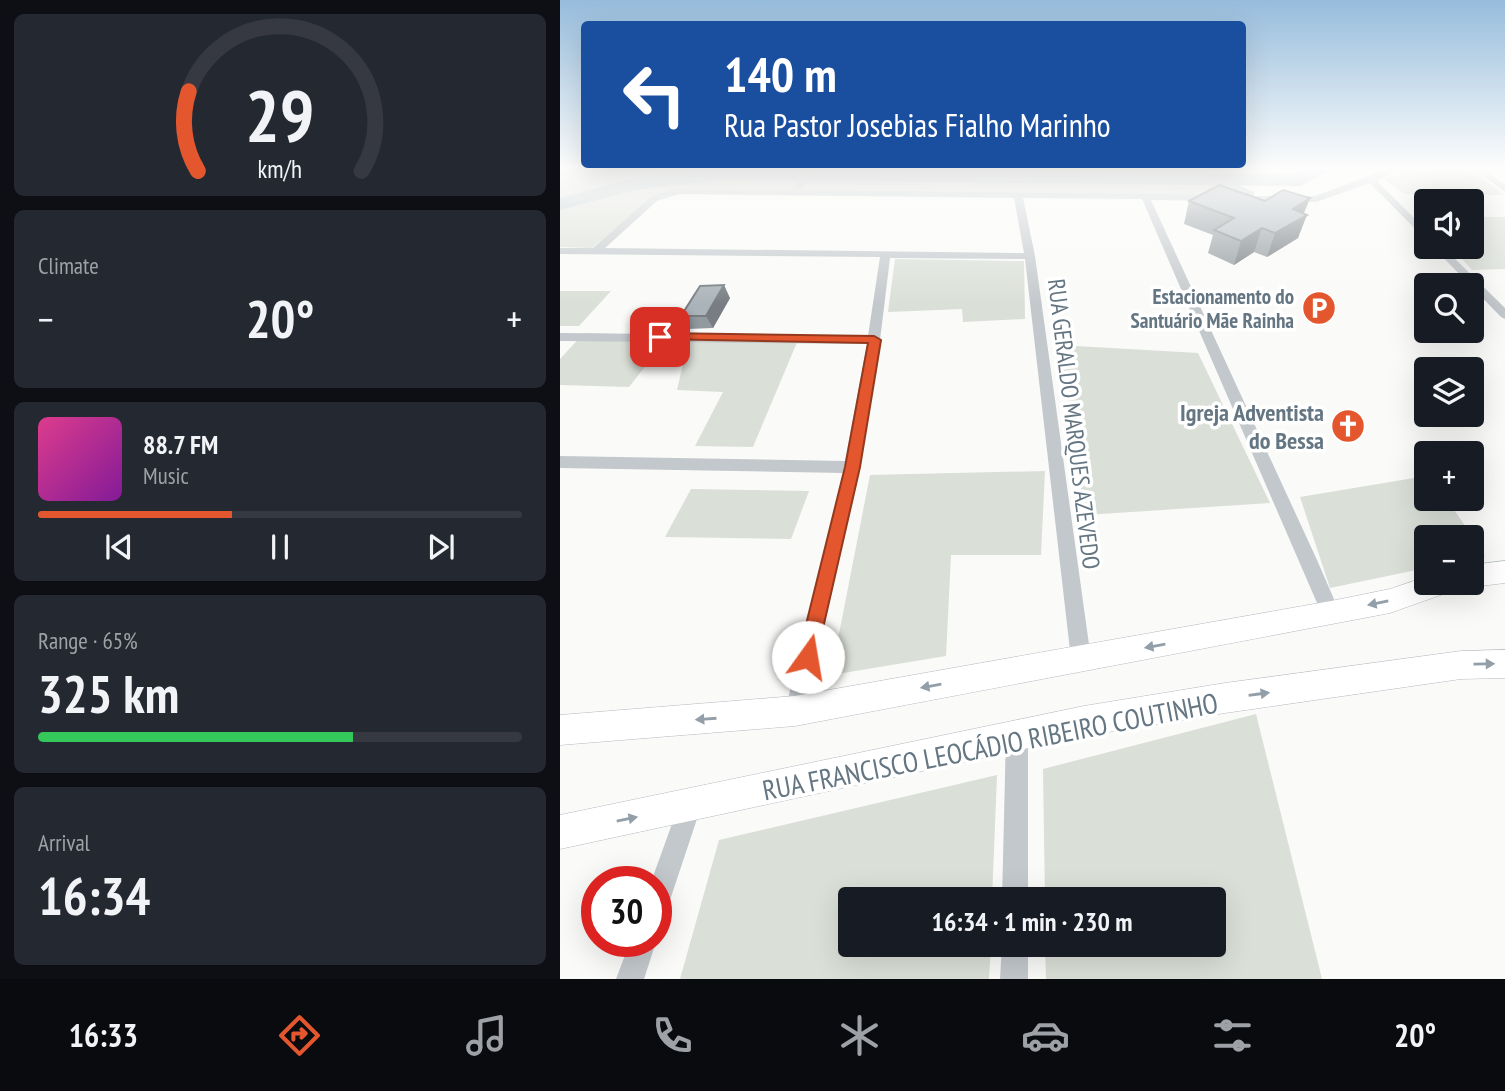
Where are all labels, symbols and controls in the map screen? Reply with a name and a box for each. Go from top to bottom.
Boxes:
text: 140 m [724,42,837,106]
icon: left [609,49,700,140]
text: 29 [245,67,315,161]
text: Rua Pastor Josebias Fialho Marinho [724,104,1111,146]
text: km/h [258,153,302,185]
map controls [1414,189,1484,595]
button: sound [1414,189,1484,259]
text: Climate [38,251,99,280]
button: search [1414,273,1484,343]
street label: RUA GERALDO MARQUES AZEVEDO [1041,277,1107,571]
place label: Estacionamento do Santuário Mãe Rainha [1131,283,1294,334]
text: 20° [246,285,314,352]
parking icon: Estacionamento do Santuário Mãe Rainha [1300,289,1338,327]
text: − [38,294,54,343]
text: + [506,294,522,343]
pin [630,307,690,367]
icon: arrive [641,318,679,356]
button: layers [1414,357,1484,427]
place label: Igreja Adventista do Bessa [1180,397,1324,456]
church icon: Igreja Adventista do Bessa [1329,407,1367,445]
text: 88.7 FM [143,428,218,461]
button: + [1414,441,1484,511]
text: Music [143,461,189,490]
button: − [1414,525,1484,595]
icon: previous [100,528,138,566]
icon: pause [261,528,299,566]
icon: next [422,528,460,566]
one-way arrow [1367,598,1389,609]
position arrow [771,620,845,694]
text: Range · 65% [38,626,138,655]
one-way arrow [1144,640,1166,651]
one-way arrow [1473,659,1495,670]
text: 325 km [38,660,179,727]
one-way arrow [920,681,942,692]
street label: RUA FRANCISCO LEOCÁDIO RIBEIRO COUTINHO [759,684,1221,808]
one-way arrow [1248,688,1270,699]
one-way arrow [695,714,717,725]
one-way arrow [616,813,638,824]
text: Arrival [38,828,90,857]
text: 16:34 [38,862,150,929]
speed limit sign: 30 [581,866,672,957]
text: 16:34 · 1 min · 230 m [932,905,1132,938]
icon: directions [275,1011,324,1060]
icon: music [462,1011,511,1060]
icon: phone [648,1011,697,1060]
icon: climate [835,1011,884,1060]
icon: car [1021,1011,1070,1060]
icon: filters [1208,1011,1257,1060]
text: 16:33 [69,1014,138,1056]
text: 20° [1394,1014,1436,1056]

